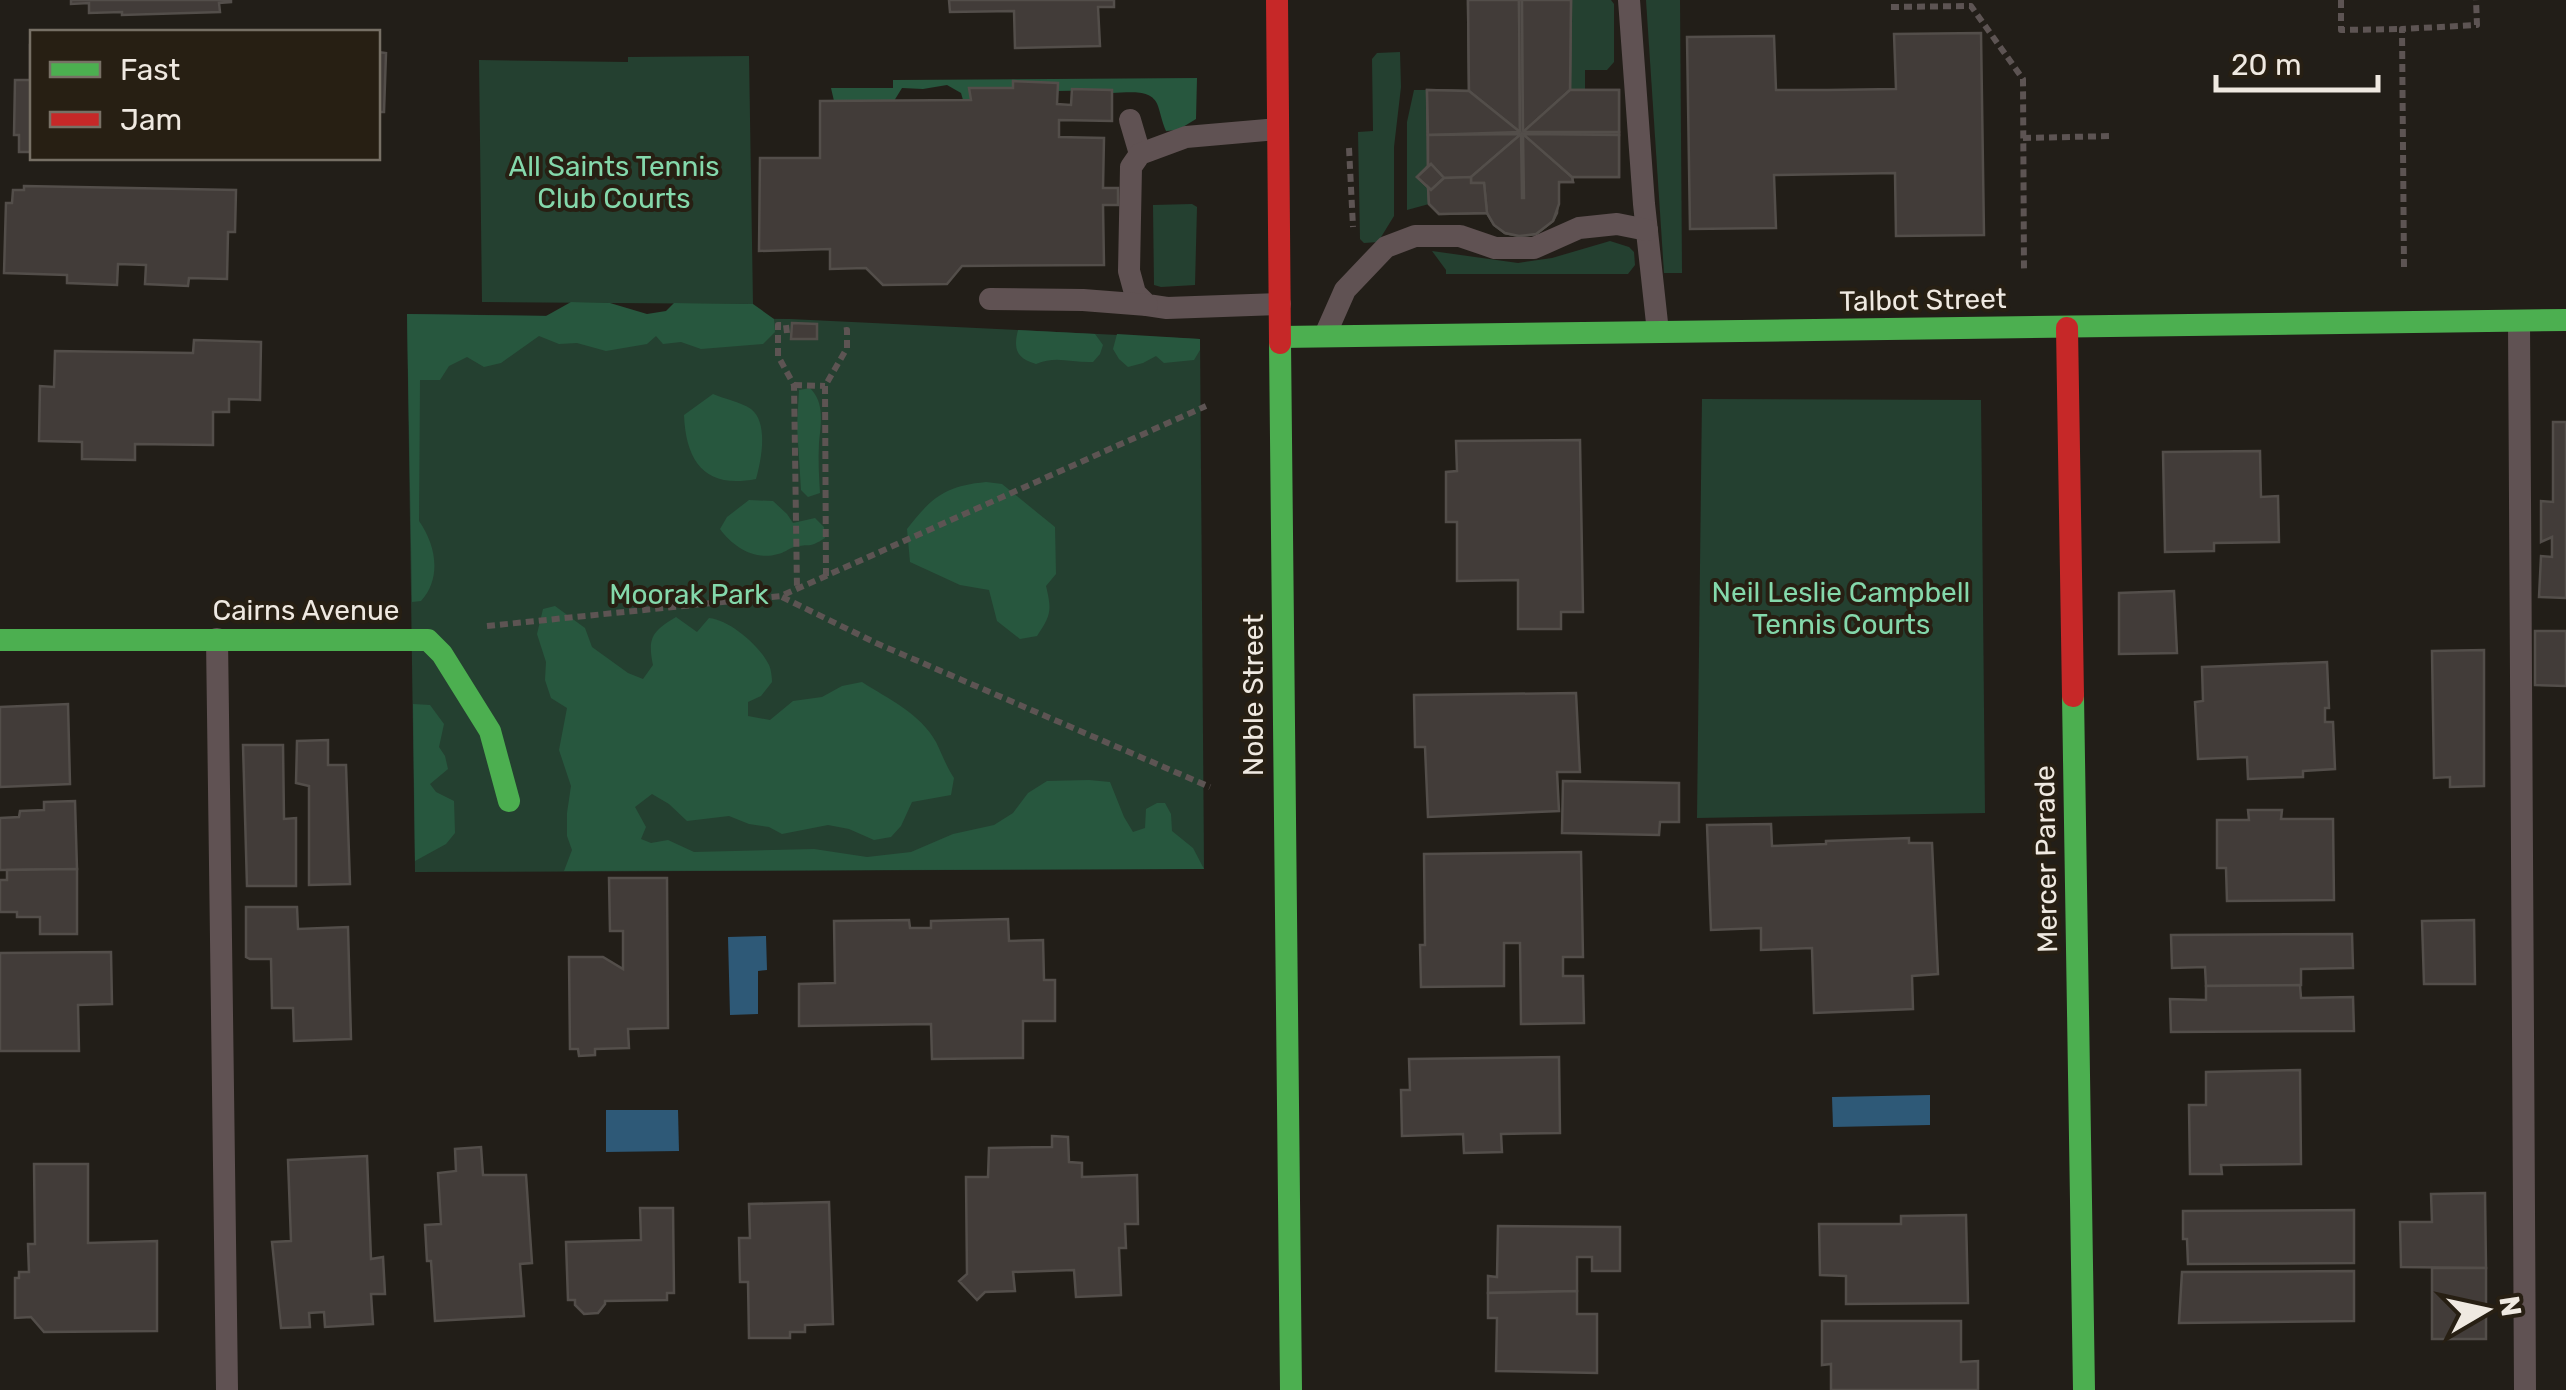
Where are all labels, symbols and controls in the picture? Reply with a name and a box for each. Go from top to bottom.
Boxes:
legend [30,30,380,160]
scale bar [2216,30,2378,92]
text: 20 m [2231,47,2302,83]
text: Fast [120,52,180,88]
text: Jam [120,102,182,138]
park label: All Saints Tennis Club Courts [508,150,720,215]
street label: Talbot Street [1839,282,2007,318]
park label: Neil Leslie Campbell Tennis Courts [1712,576,1970,641]
park label: Moorak Park [609,578,769,611]
street label: Cairns Avenue [213,594,399,627]
street label: Noble Street [1237,614,1270,776]
street label: Mercer Parade [2028,765,2064,953]
north arrow [2436,1260,2536,1360]
text: N [2492,1294,2528,1319]

